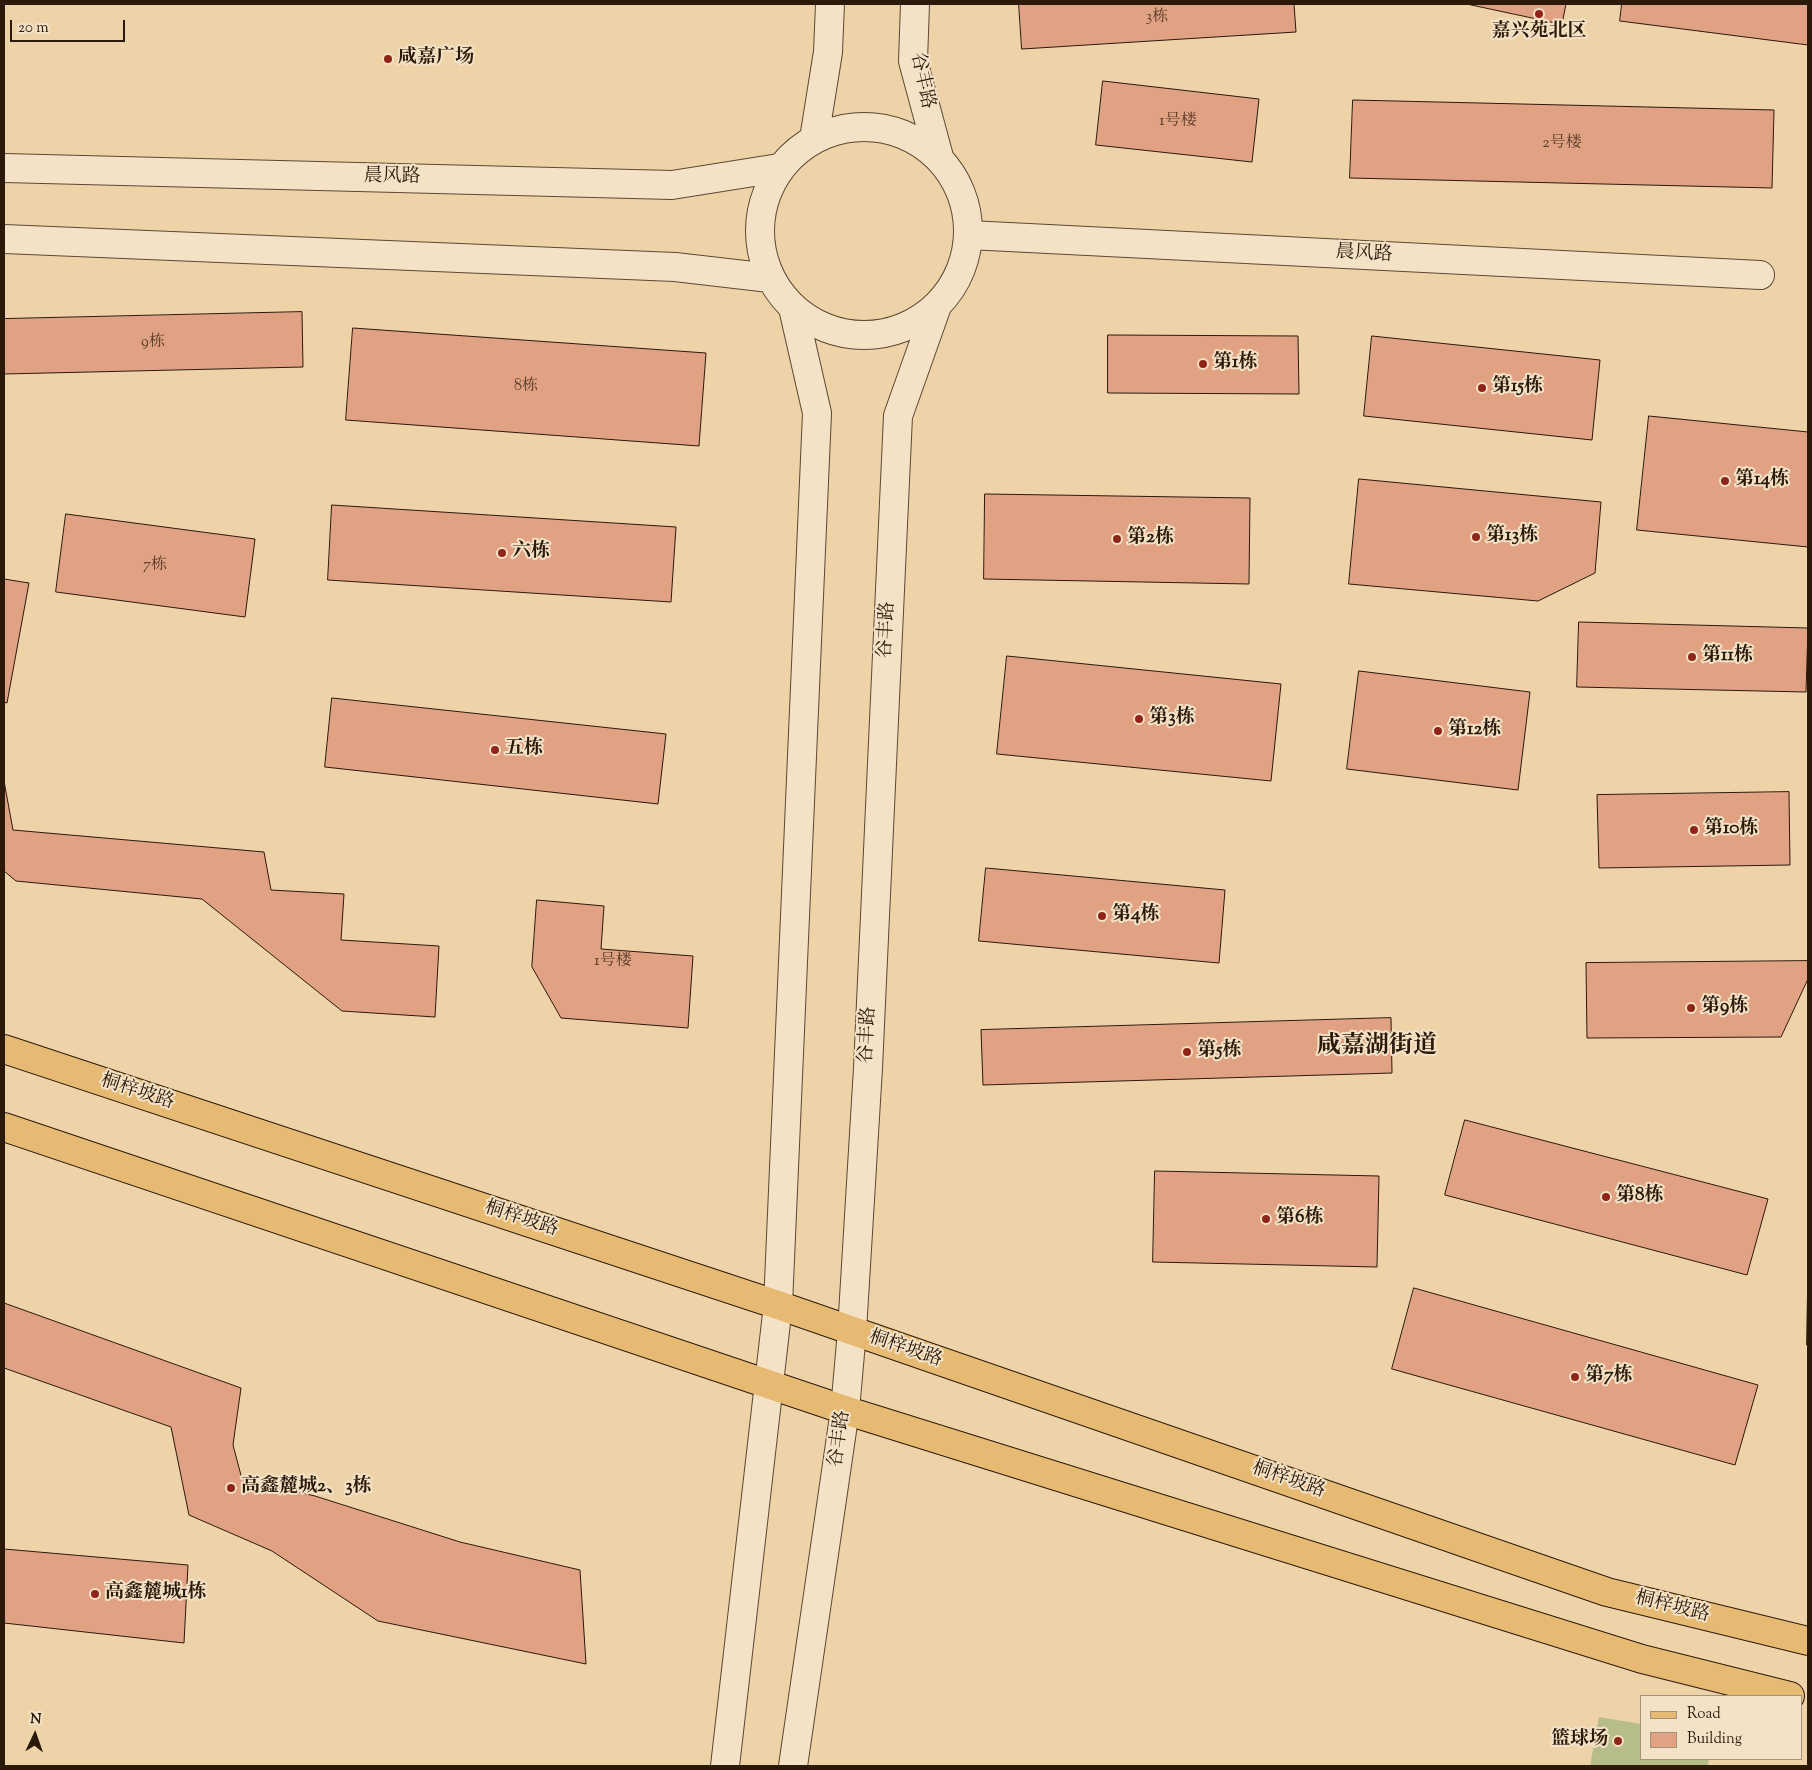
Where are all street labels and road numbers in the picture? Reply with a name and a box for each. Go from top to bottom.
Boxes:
street label: 谷丰路 [904,51,938,111]
street label: 晨风路 [363,166,421,190]
street label: 晨风路 [1335,242,1393,268]
street label: 谷丰路 [875,601,901,659]
street label: 谷丰路 [856,1006,882,1064]
street label: 桐梓坡路 [97,1070,177,1116]
street label: 桐梓坡路 [481,1197,561,1243]
street label: 桐梓坡路 [865,1327,945,1373]
street label: 谷丰路 [826,1409,856,1469]
street label: 桐梓坡路 [1248,1458,1328,1504]
street label: 桐梓坡路 [1632,1588,1712,1628]

